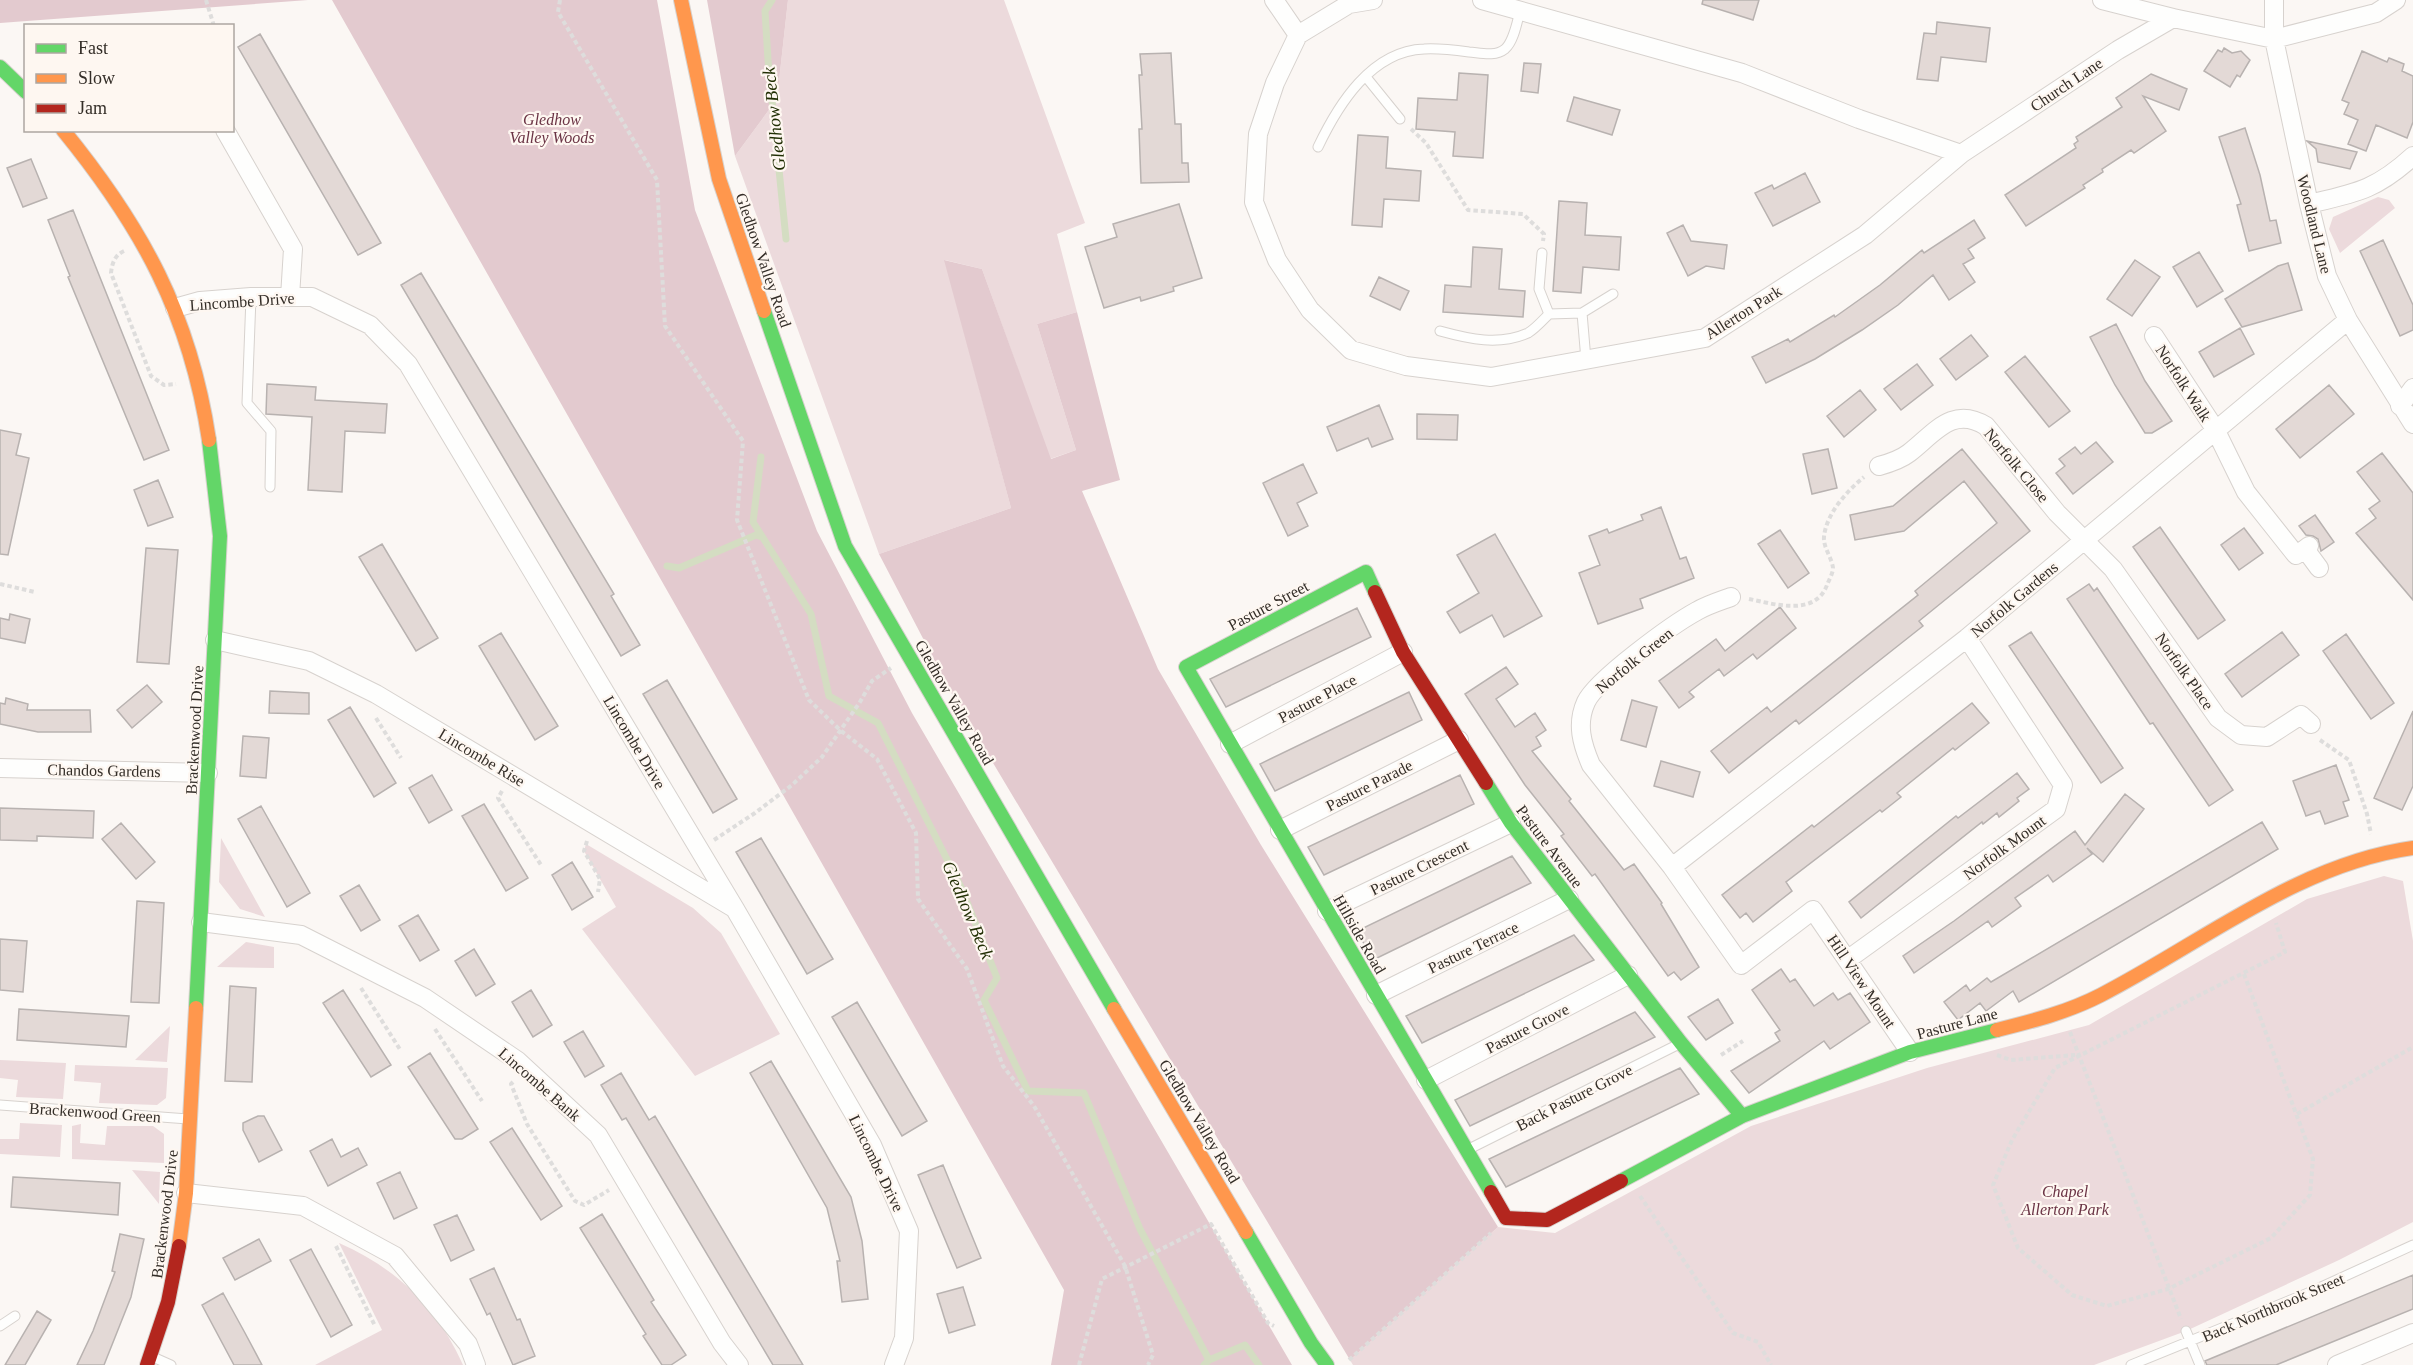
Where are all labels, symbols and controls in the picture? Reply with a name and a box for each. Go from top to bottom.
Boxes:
legend [24,24,234,132]
text: Fast [78,38,108,58]
street label: Church Lane [2027,54,2105,115]
water label: Gledhow Beck [758,65,789,172]
text: Slow [78,68,115,88]
text: Jam [78,98,107,118]
park label: Gledhow Valley Woods [509,111,595,147]
street label: Woodland Lane [2294,173,2335,275]
street label: Gledhow Valley Road [732,191,795,330]
street label: Allerton Park [1702,282,1785,343]
street label: Lincombe Drive [189,289,295,314]
street label: Norfolk Walk [2153,342,2215,425]
street label: Norfolk Close [1981,425,2052,506]
street label: Norfolk Gardens [1968,558,2061,641]
street label: Pasture Street [1225,577,1312,634]
street label: Norfolk Green [1593,624,1676,696]
street label: Norfolk Place [2152,630,2217,713]
street label: Gledhow Valley Road [911,637,997,768]
street label: Brackenwood Drive [183,665,206,795]
street label: Pasture Place [1275,671,1359,726]
street label: Lincombe Drive [600,693,669,792]
street label: Lincombe Rise [436,725,528,790]
street label: Pasture Parade [1323,756,1415,815]
street label: Chandos Gardens [47,761,161,780]
street label: Pasture Avenue [1513,802,1586,891]
street label: Norfolk Mount [1960,812,2049,883]
street label: Pasture Crescent [1367,836,1472,899]
water label: Gledhow Beck [938,858,998,963]
street label: Hillside Road [1330,892,1389,977]
street label: Pasture Terrace [1425,918,1521,977]
street label: Hill View Mount [1824,931,1899,1032]
street label: Pasture Grove [1483,1000,1572,1057]
street label: Pasture Lane [1915,1005,1999,1042]
street label: Lincombe Bank [495,1044,584,1124]
street label: Gledhow Valley Road [1155,1056,1243,1187]
street label: Back Pasture Grove [1513,1061,1635,1134]
street label: Brackenwood Green [29,1099,161,1126]
street label: Lincombe Drive [846,1112,907,1214]
street label: Brackenwood Drive [148,1149,181,1279]
park label: Chapel Allerton Park [2020,1183,2110,1218]
street label: Back Northbrook Street [2200,1270,2347,1345]

